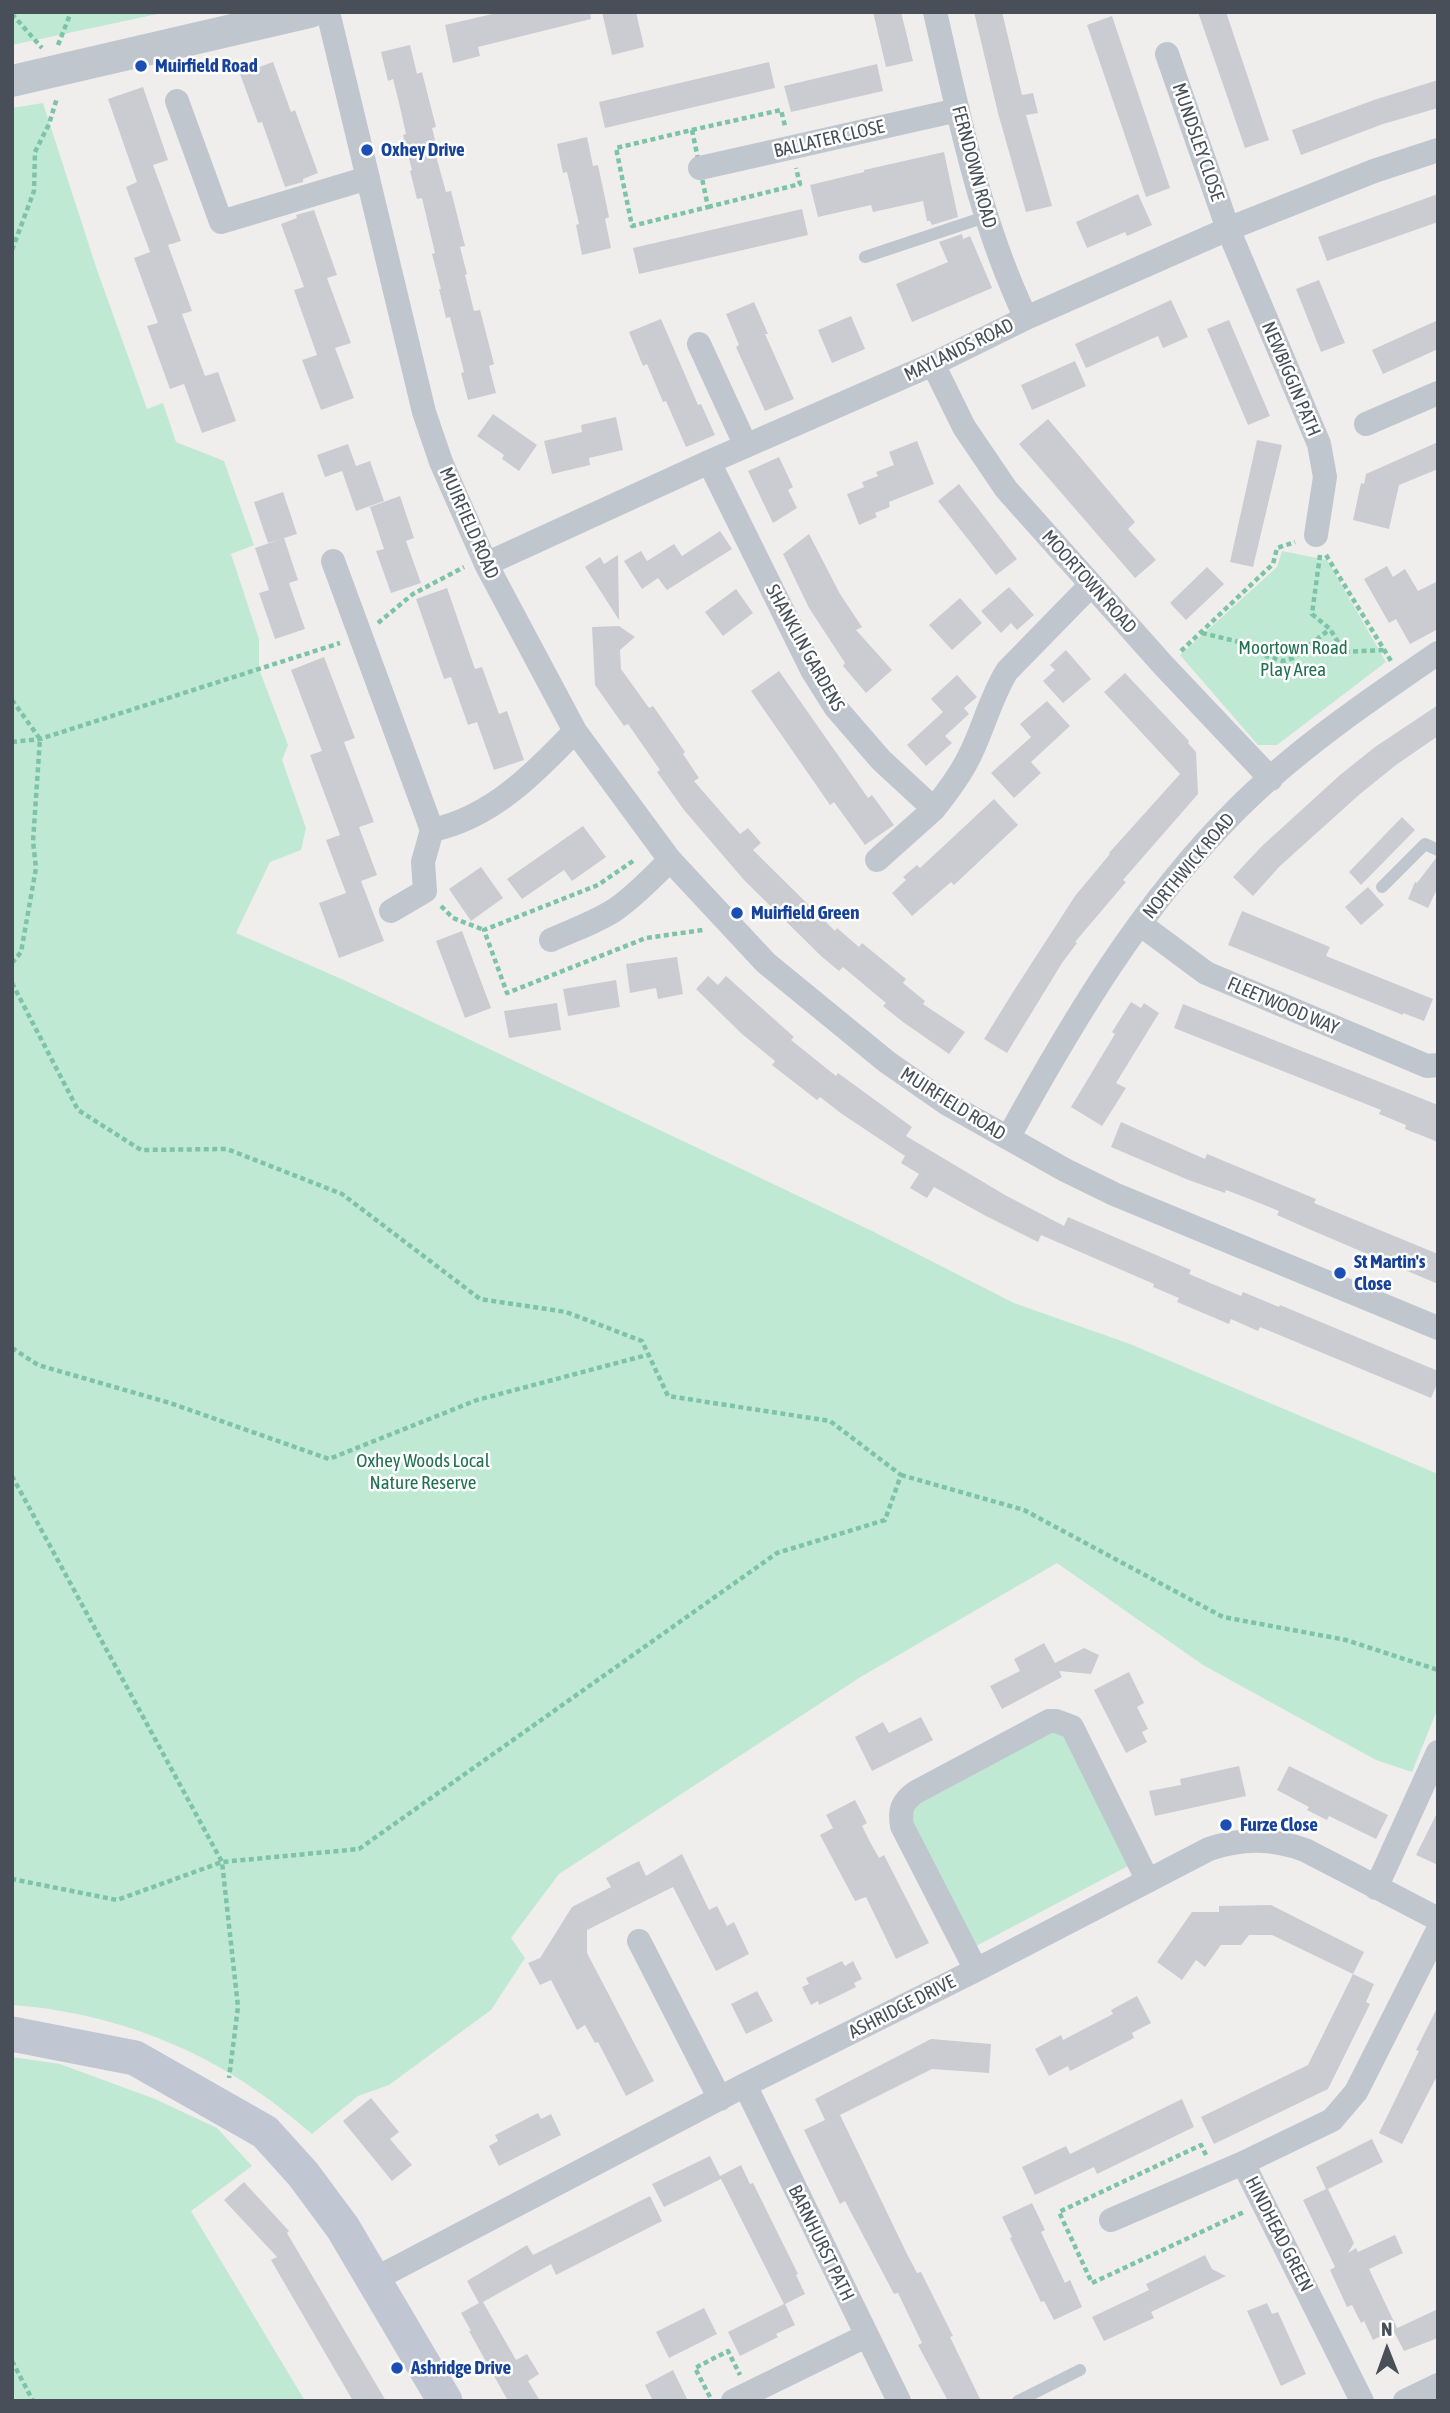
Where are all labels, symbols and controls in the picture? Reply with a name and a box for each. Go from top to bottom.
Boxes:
place label: Muirfield Road [155,55,258,77]
marker: Muirfield Road [133,58,149,74]
street label: MUNDSLEY CLOSE [1167,80,1229,204]
street label: FERNDOWN ROAD [947,103,1001,231]
street label: BALLATER CLOSE [771,115,887,163]
place label: Oxhey Drive [381,139,465,161]
marker: Oxhey Drive [359,142,375,158]
street label: MAYLANDS ROAD [901,314,1017,386]
street label: NEWBIGGIN PATH [1257,318,1325,440]
street label: MUIRFIELD ROAD [434,464,504,582]
street label: MOORTOWN ROAD [1037,526,1141,638]
street label: SHANKLIN GARDENS [761,581,849,715]
park label: Moortown Road Play Area [1238,637,1348,681]
street label: NORTHWICK ROAD [1138,809,1240,923]
place label: Muirfield Green [751,902,859,924]
marker: Muirfield Green [729,905,745,921]
street label: FLEETWOOD WAY [1224,972,1342,1040]
street label: MUIRFIELD ROAD [896,1063,1010,1145]
place label: St Martin's Close [1354,1251,1426,1295]
marker: St Martin's Close [1332,1265,1348,1281]
park label: Oxhey Woods Local Nature Reserve [356,1450,490,1494]
place label: Furze Close [1240,1814,1318,1836]
marker: Furze Close [1218,1817,1234,1833]
street label: ASHRIDGE DRIVE [845,1970,959,2044]
street label: HINDHEAD GREEN [1240,2173,1318,2295]
street label: BARNHURST PATH [783,2181,859,2305]
north arrow [1352,2315,1422,2385]
text: N [1381,2318,1392,2340]
place label: Ashridge Drive [411,2357,511,2379]
marker: Ashridge Drive [389,2360,405,2376]

